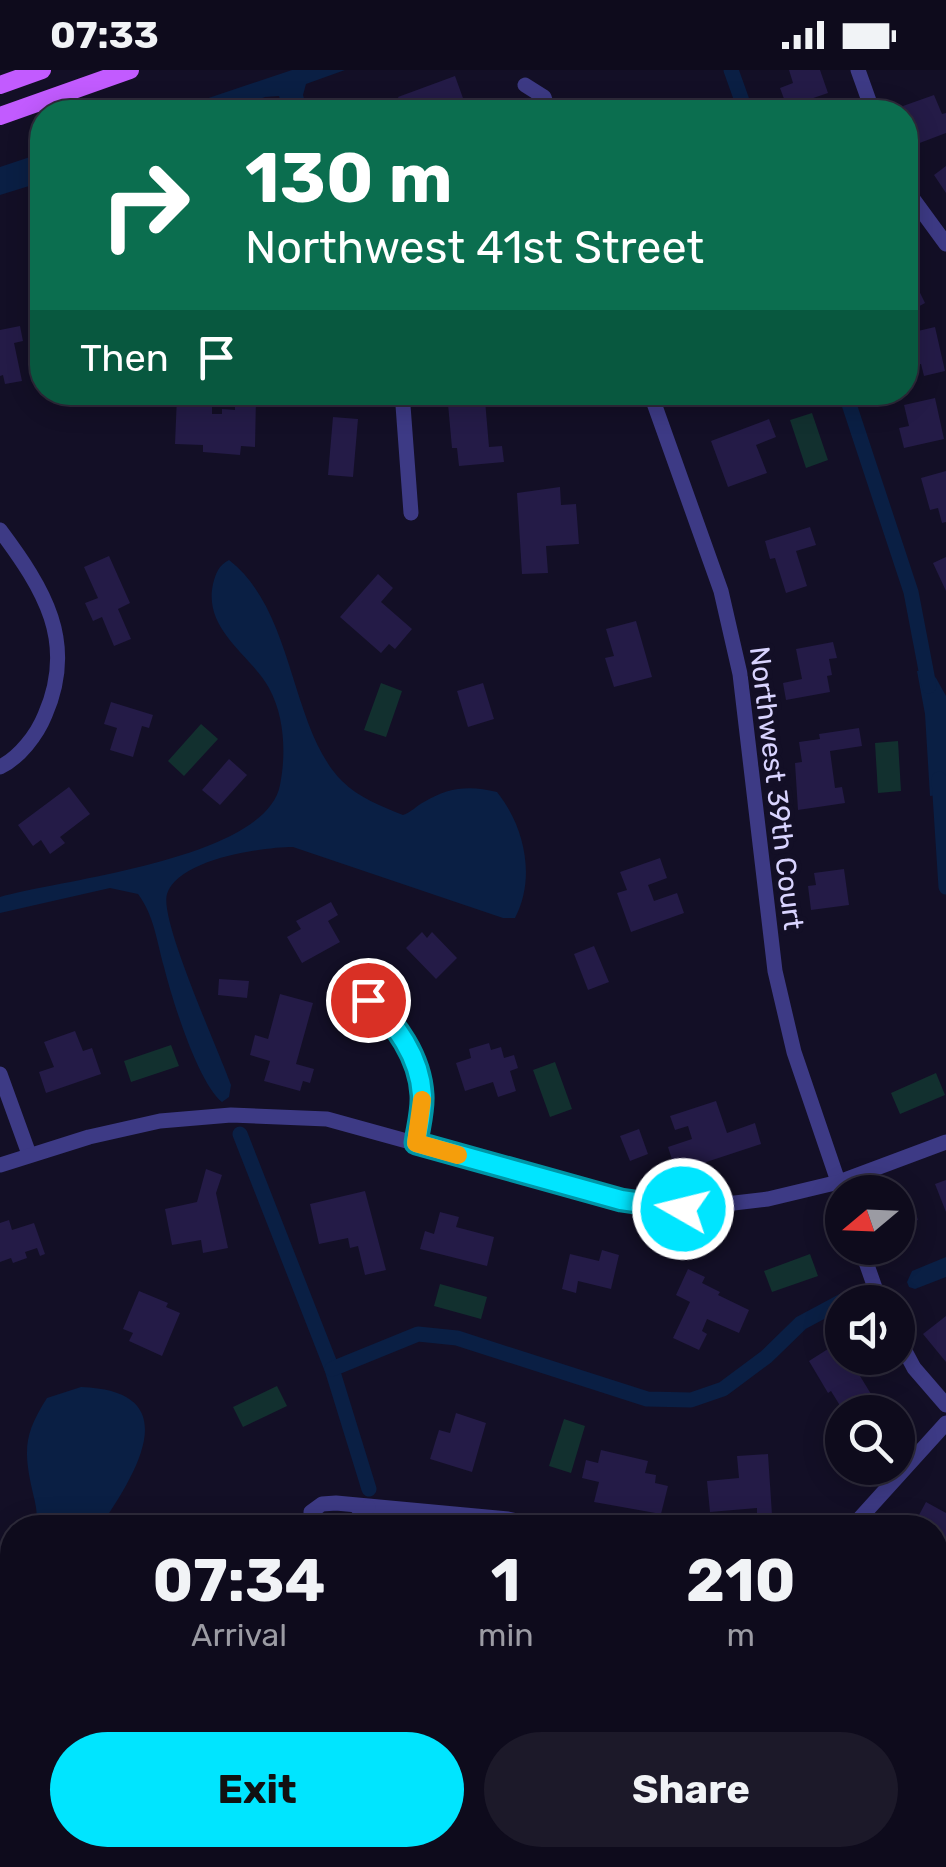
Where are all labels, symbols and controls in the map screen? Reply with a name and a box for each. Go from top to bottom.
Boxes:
text: 07:33 [50,12,159,58]
text: 130 m [245,137,453,220]
icon: right [80,140,210,270]
text: Northwest 41st Street [245,221,704,274]
icon: arrive [189,330,244,385]
text: Then [80,335,169,381]
street label: Northwest 39th Court [743,644,810,932]
pin [326,958,411,1043]
icon: arrive [341,973,396,1028]
position arrow [631,1157,735,1261]
north arrow [825,1175,915,1265]
map controls [825,1175,915,1485]
button: sound [825,1285,915,1375]
button: search [825,1395,915,1485]
text: 07:34 [152,1545,326,1616]
text: 1 [491,1545,521,1616]
text: 210 [686,1545,796,1616]
text: Arrival [191,1616,287,1654]
text: min [478,1616,534,1654]
text: m [727,1616,755,1654]
button: Exit [50,1732,464,1847]
button: Share [484,1732,898,1847]

